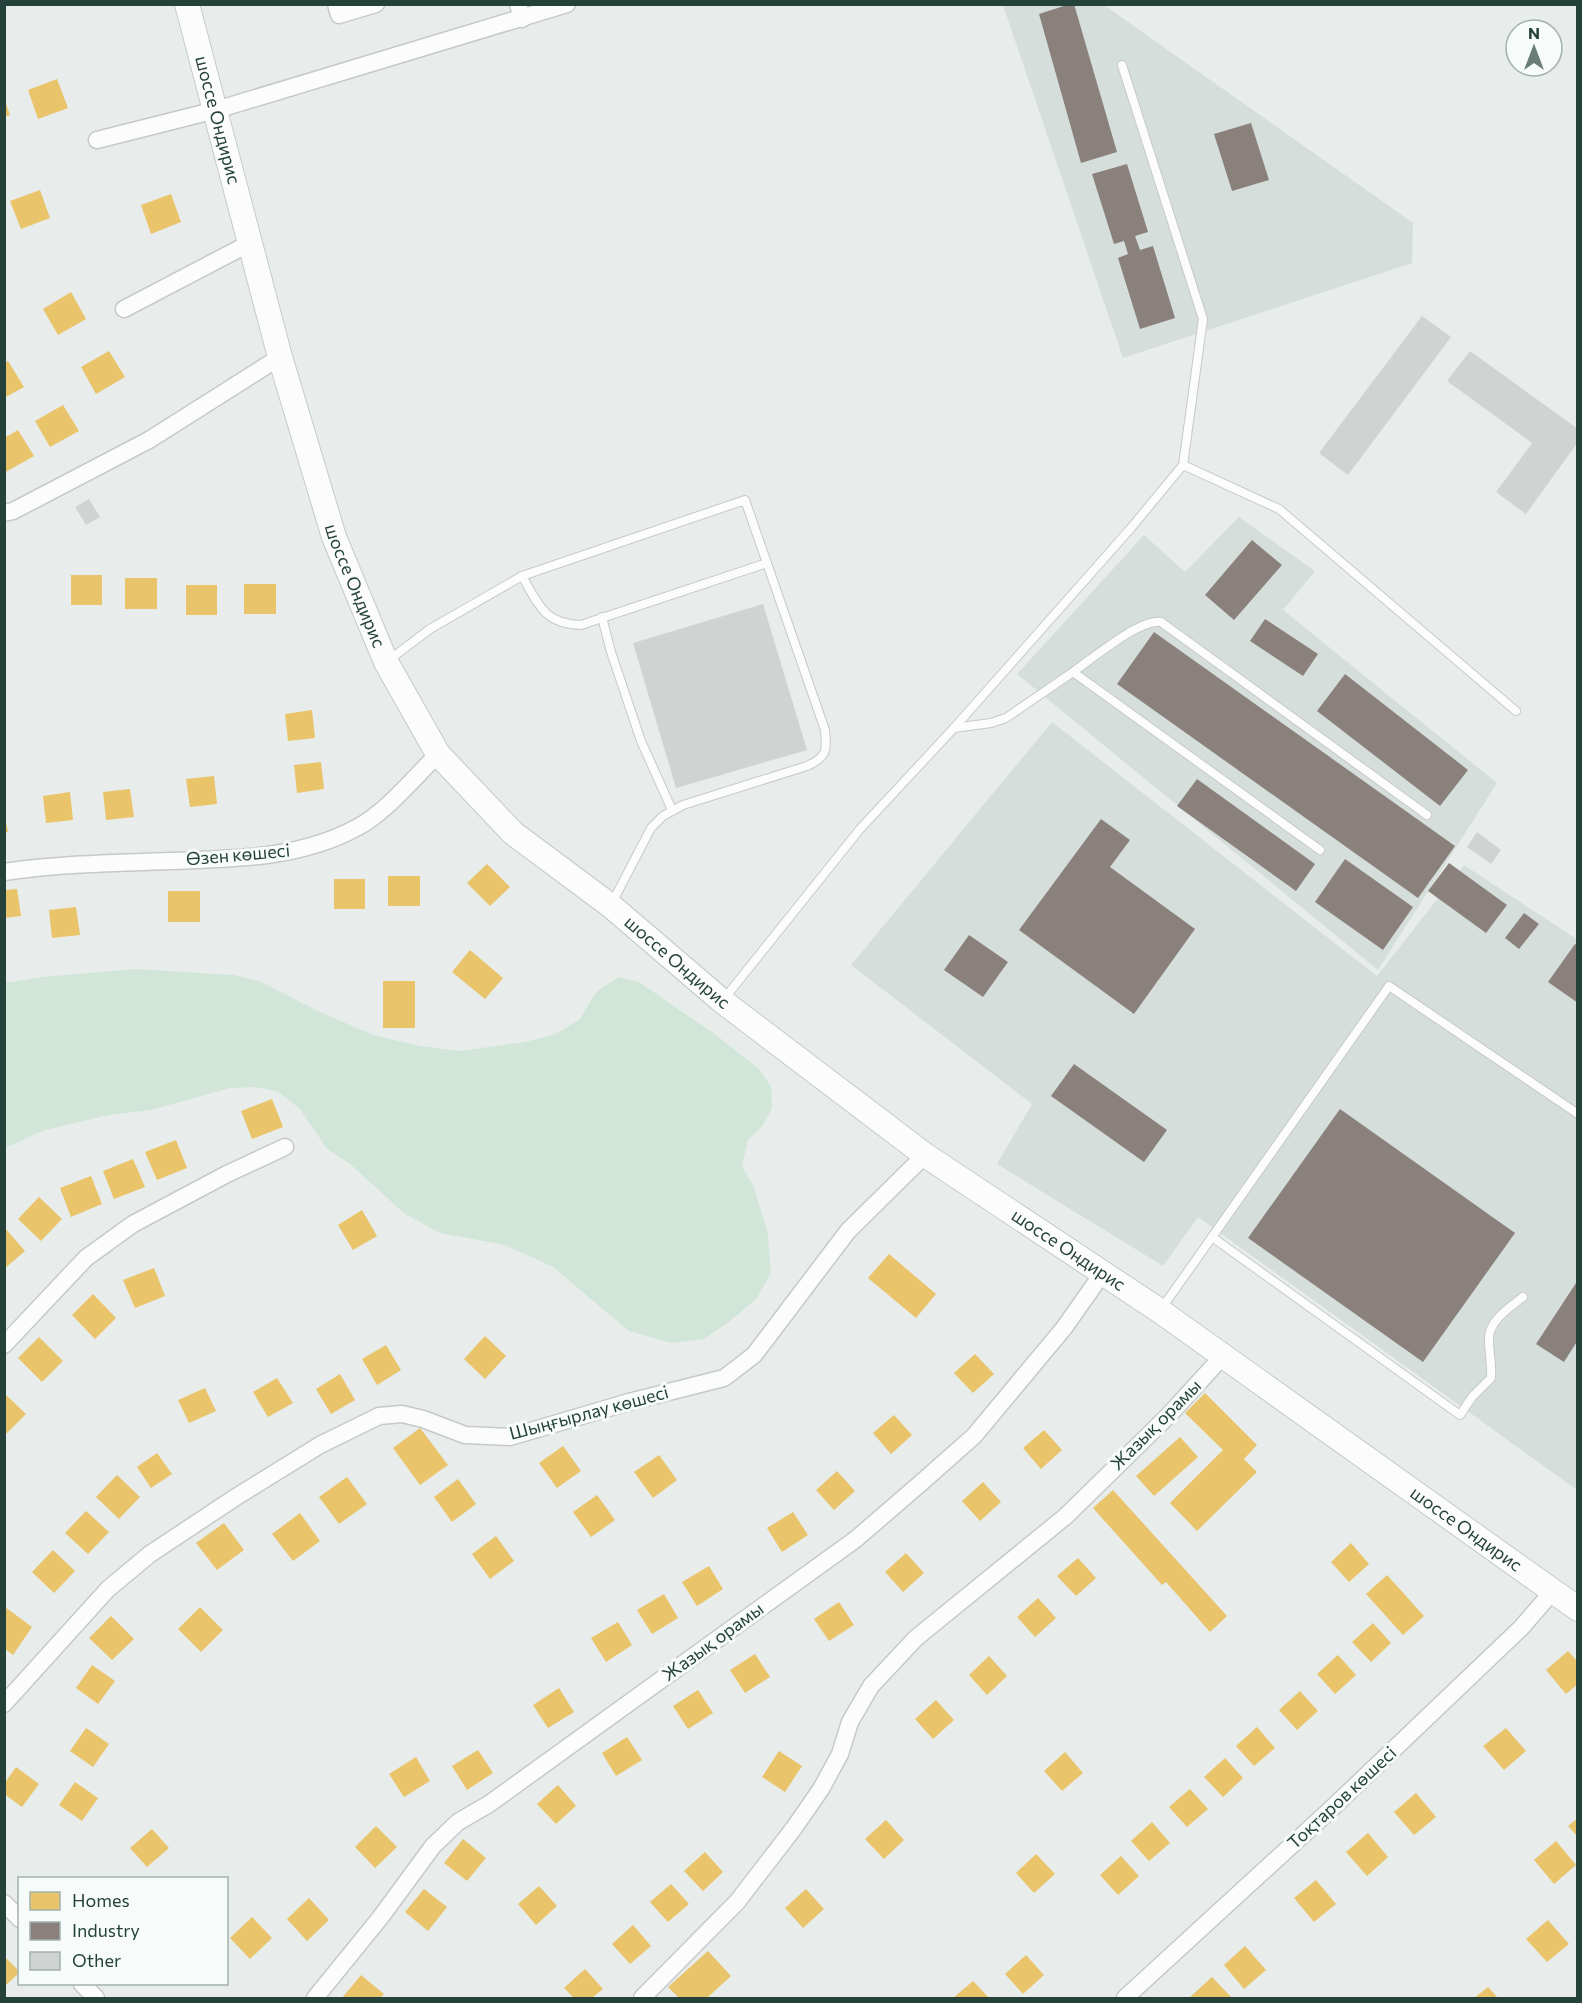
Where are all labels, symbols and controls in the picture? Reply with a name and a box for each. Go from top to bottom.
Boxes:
north arrow [1504,18,1564,78]
text: N [1528,23,1540,42]
street label: шоссе Ондирис [191,53,246,187]
street label: шоссе Ондирис [321,521,391,651]
street label: Өзен көшесі [185,838,291,870]
street label: шоссе Ондирис [620,910,735,1013]
street label: шоссе Ондирис [1008,1204,1130,1295]
street label: Жазық орамы [1105,1374,1205,1474]
street label: Шыңғырлау көшесі [507,1380,671,1444]
street label: шоссе Ондирис [1406,1481,1527,1576]
street label: Жазық орамы [658,1597,767,1685]
street label: Тоқтаров көшесі [1282,1741,1400,1853]
legend [18,1877,228,1985]
text: Homes [72,1889,130,1911]
text: Industry [72,1919,140,1941]
text: Other [72,1949,121,1971]

